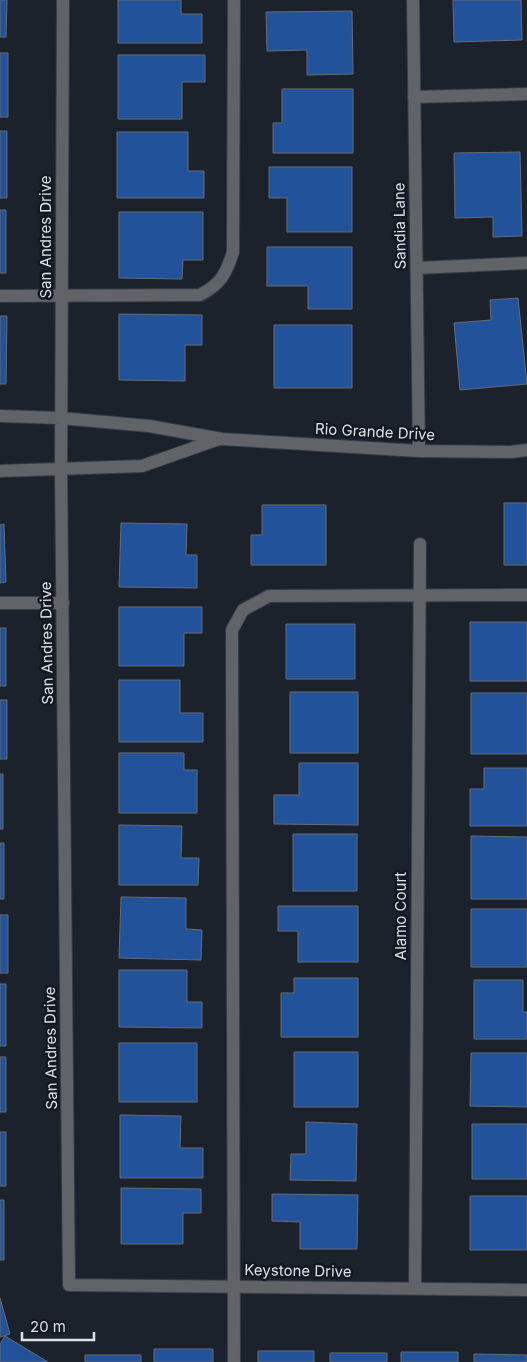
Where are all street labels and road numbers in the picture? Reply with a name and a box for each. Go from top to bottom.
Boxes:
street label: San Andres Drive [36,175,55,299]
street label: Sandia Lane [389,182,410,270]
street label: Rio Grande Drive [315,419,435,444]
street label: San Andres Drive [36,581,57,705]
street label: Alamo Court [391,872,410,960]
street label: San Andres Drive [40,986,61,1110]
street label: Keystone Drive [244,1260,352,1281]

